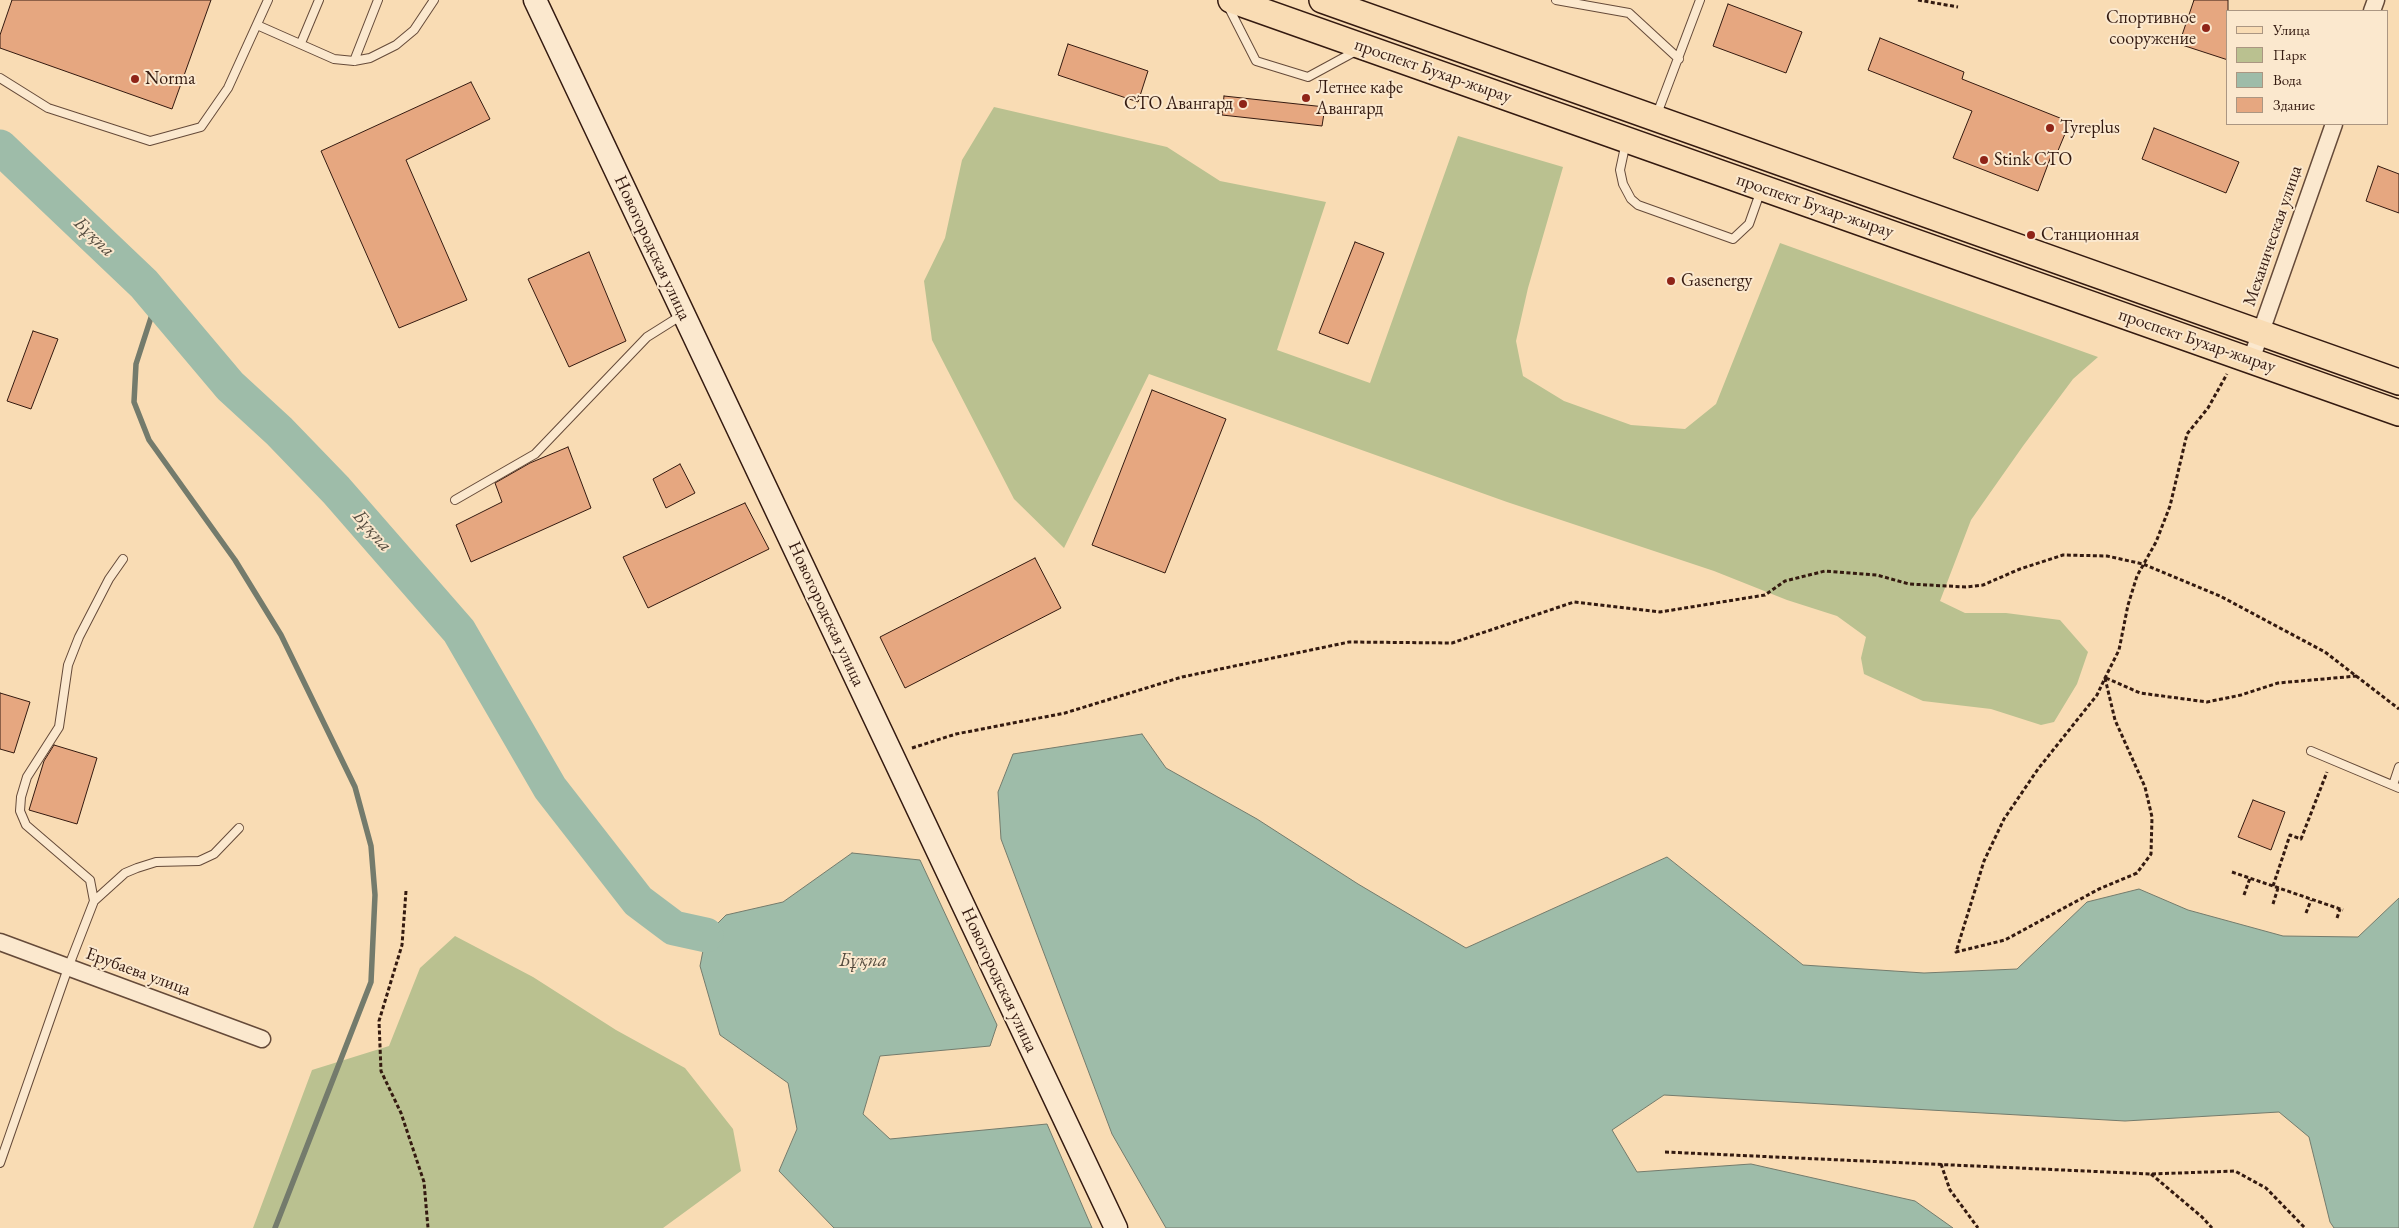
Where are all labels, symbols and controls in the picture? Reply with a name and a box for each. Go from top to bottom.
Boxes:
place label: Спортивное сооружение [2106,7,2196,50]
legend [2226,10,2389,125]
text: Улица [2273,20,2310,39]
marker: Спортивное сооружение [2200,22,2212,34]
street label: проспект Бухар-жырау [1352,34,1514,108]
text: Парк [2273,45,2306,64]
place label: Norma [145,68,195,90]
text: Вода [2273,70,2302,89]
marker: Norma [129,73,141,85]
place label: Летнее кафе Авангард [1316,77,1403,120]
marker: Летнее кафе Авангард [1300,92,1312,104]
place label: СТО Авангард [1124,93,1233,115]
text: Здание [2273,95,2315,114]
marker: СТО Авангард [1237,98,1249,110]
place label: Tyreplus [2060,117,2120,139]
marker: Tyreplus [2044,122,2056,134]
place label: Stink СТО [1994,149,2072,171]
marker: Stink СТО [1978,154,1990,166]
street label: Механическая улица [2239,163,2307,309]
street label: проспект Бухар-жырау [1734,169,1896,243]
street label: Новогородская улица [609,172,695,324]
water label: Бұқпа [69,212,119,262]
place label: Станционная [2041,224,2139,246]
marker: Станционная [2025,229,2037,241]
place label: Gasenergy [1681,270,1752,292]
marker: Gasenergy [1665,275,1677,287]
street label: проспект Бухар-жырау [2116,304,2278,378]
water label: Бұқпа [348,505,396,557]
street label: Новогородская улица [783,538,869,690]
street label: Новогородская улица [956,904,1042,1056]
street label: Ерубаева улица [83,943,193,1001]
water label: Бұқпа [839,950,887,972]

